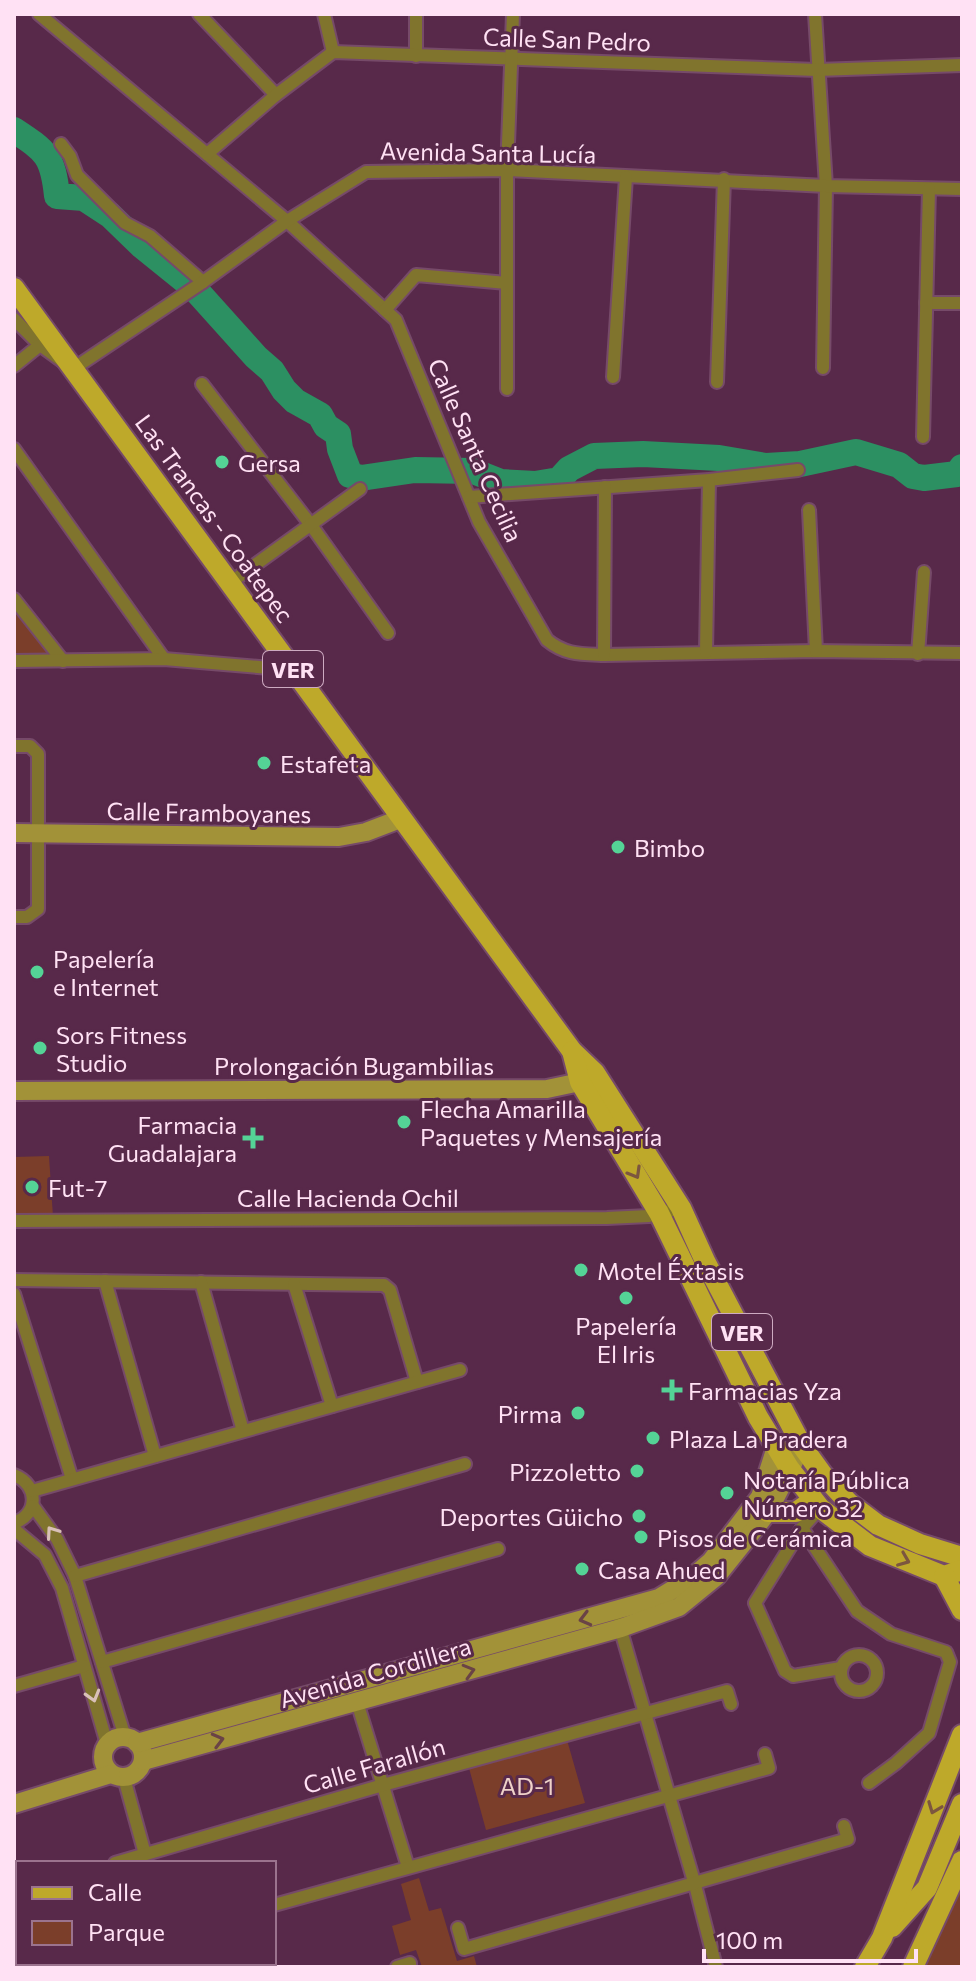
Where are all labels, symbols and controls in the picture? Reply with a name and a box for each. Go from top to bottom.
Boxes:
street label: Calle San Pedro [482,22,652,56]
street label: Avenida Santa Lucía [380,136,596,168]
street label: Calle Santa Cecilia [423,354,529,546]
street label: Las Trancas - Coatepec [130,408,300,628]
place label: Gersa [238,448,301,477]
marker: Gersa [213,453,231,471]
road number: VER [263,651,323,687]
place label: Estafeta [280,749,371,778]
marker: Estafeta [255,754,273,772]
street label: Calle Framboyanes [106,796,312,828]
place label: Bimbo [634,833,705,862]
marker: Bimbo [609,838,627,856]
place label: Papelería e Internet [53,944,159,1001]
marker: Papelería e Internet [28,963,46,981]
place label: Sors Fitness Studio [56,1020,187,1077]
marker: Sors Fitness Studio [31,1039,49,1057]
street label: Prolongación Bugambilias [214,1051,494,1080]
place label: Flecha Amarilla Paquetes y Mensajería [420,1094,662,1151]
place label: Farmacia Guadalajara [108,1110,237,1167]
marker: Flecha Amarilla Paquetes y Mensajería [395,1113,413,1131]
marker: Farmacia Guadalajara [244,1129,262,1147]
one-way arrow [625,1164,641,1179]
place label: Fut-7 [48,1173,107,1202]
marker: Fut-7 [23,1178,41,1196]
street label: Calle Hacienda Ochil [237,1183,459,1212]
place label: Motel Éxtasis [597,1256,745,1285]
marker: Motel Éxtasis [572,1261,590,1279]
marker: Papelería El Iris [617,1289,635,1307]
place label: Papelería El Iris [575,1311,677,1368]
road number: VER [712,1314,772,1350]
place label: Farmacias Yza [688,1376,842,1405]
marker: Farmacias Yza [663,1381,681,1399]
place label: Pirma [498,1399,562,1428]
marker: Pirma [569,1404,587,1422]
place label: Plaza La Pradera [669,1424,848,1453]
marker: Plaza La Pradera [644,1429,662,1447]
place label: Pizzoletto [509,1457,621,1486]
marker: Pizzoletto [628,1462,646,1480]
place label: Notaría Pública Número 32 [743,1465,910,1522]
marker: Notaría Pública Número 32 [718,1484,736,1502]
place label: Deportes Güicho [440,1502,623,1531]
marker: Deportes Güicho [630,1507,648,1525]
place label: Pisos de Cerámica [657,1523,852,1552]
one-way arrow [47,1527,62,1541]
marker: Pisos de Cerámica [632,1528,650,1546]
one-way arrow [896,1550,910,1567]
place label: Casa Ahued [598,1555,725,1584]
marker: Casa Ahued [573,1560,591,1578]
one-way arrow [578,1610,592,1627]
street label: Avenida Cordillera [276,1631,474,1713]
one-way arrow [461,1663,475,1680]
one-way arrow [84,1689,100,1703]
street label: Calle Farallón [300,1731,448,1799]
one-way arrow [211,1733,225,1750]
park label: AD-1 [500,1771,554,1800]
one-way arrow [927,1800,943,1814]
legend [16,1861,276,1965]
text: Calle [88,1877,142,1906]
scale bar [704,1913,916,1963]
text: Parque [88,1917,165,1946]
text: 100 m [716,1925,783,1954]

